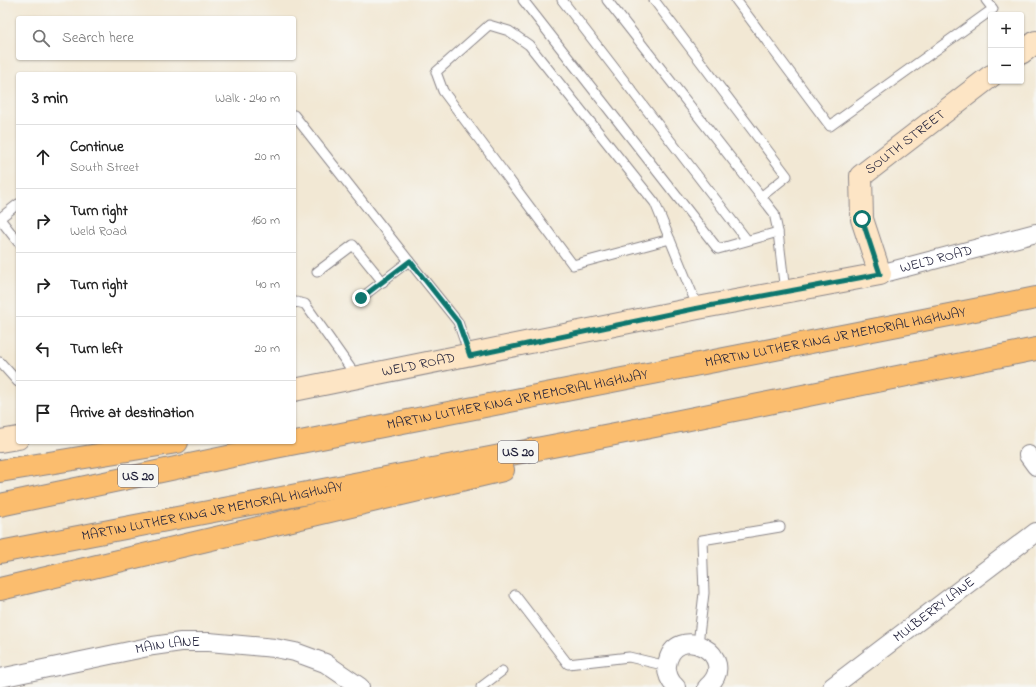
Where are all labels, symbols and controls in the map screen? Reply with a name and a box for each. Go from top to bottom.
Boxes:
map controls [988,12,1024,84]
button: + [988,12,1024,48]
search box [16,16,296,60]
icon: search [30,27,52,49]
text: Search here [62,27,134,49]
button: − [988,48,1024,84]
text: 3 min [32,86,68,111]
text: Walk · 240 m [215,89,280,108]
street label: SOUTH STREET [861,104,950,180]
text: Continue [70,136,124,158]
icon: ahead [32,146,54,168]
text: 20 m [255,147,280,166]
text: South Street [70,158,139,177]
text: Turn right [70,200,128,222]
icon: right [32,210,54,232]
route start [853,210,871,228]
text: 160 m [251,211,280,230]
text: Weld Road [70,222,127,241]
street label: WELD ROAD [897,240,975,279]
icon: right [32,274,54,296]
text: Turn right [70,274,128,296]
text: 40 m [256,275,280,294]
route end [352,289,370,307]
street label: MARTIN LUTHER KING JR MEMORIAL HIGHWAY [703,301,968,373]
icon: left [32,338,54,360]
text: Turn left [70,338,123,360]
text: 20 m [255,339,280,358]
street label: WELD ROAD [380,347,457,382]
street label: MARTIN LUTHER KING JR MEMORIAL HIGHWAY [385,364,650,435]
icon: arrive [32,402,54,424]
text: Arrive at destination [70,402,194,424]
road number: US 20 [498,441,538,463]
road number: US 20 [118,465,158,487]
street label: MARTIN LUTHER KING JR MEMORIAL HIGHWAY [80,476,345,547]
street label: MULBERRY LANE [889,572,979,647]
street label: MAIN LANE [133,631,200,660]

